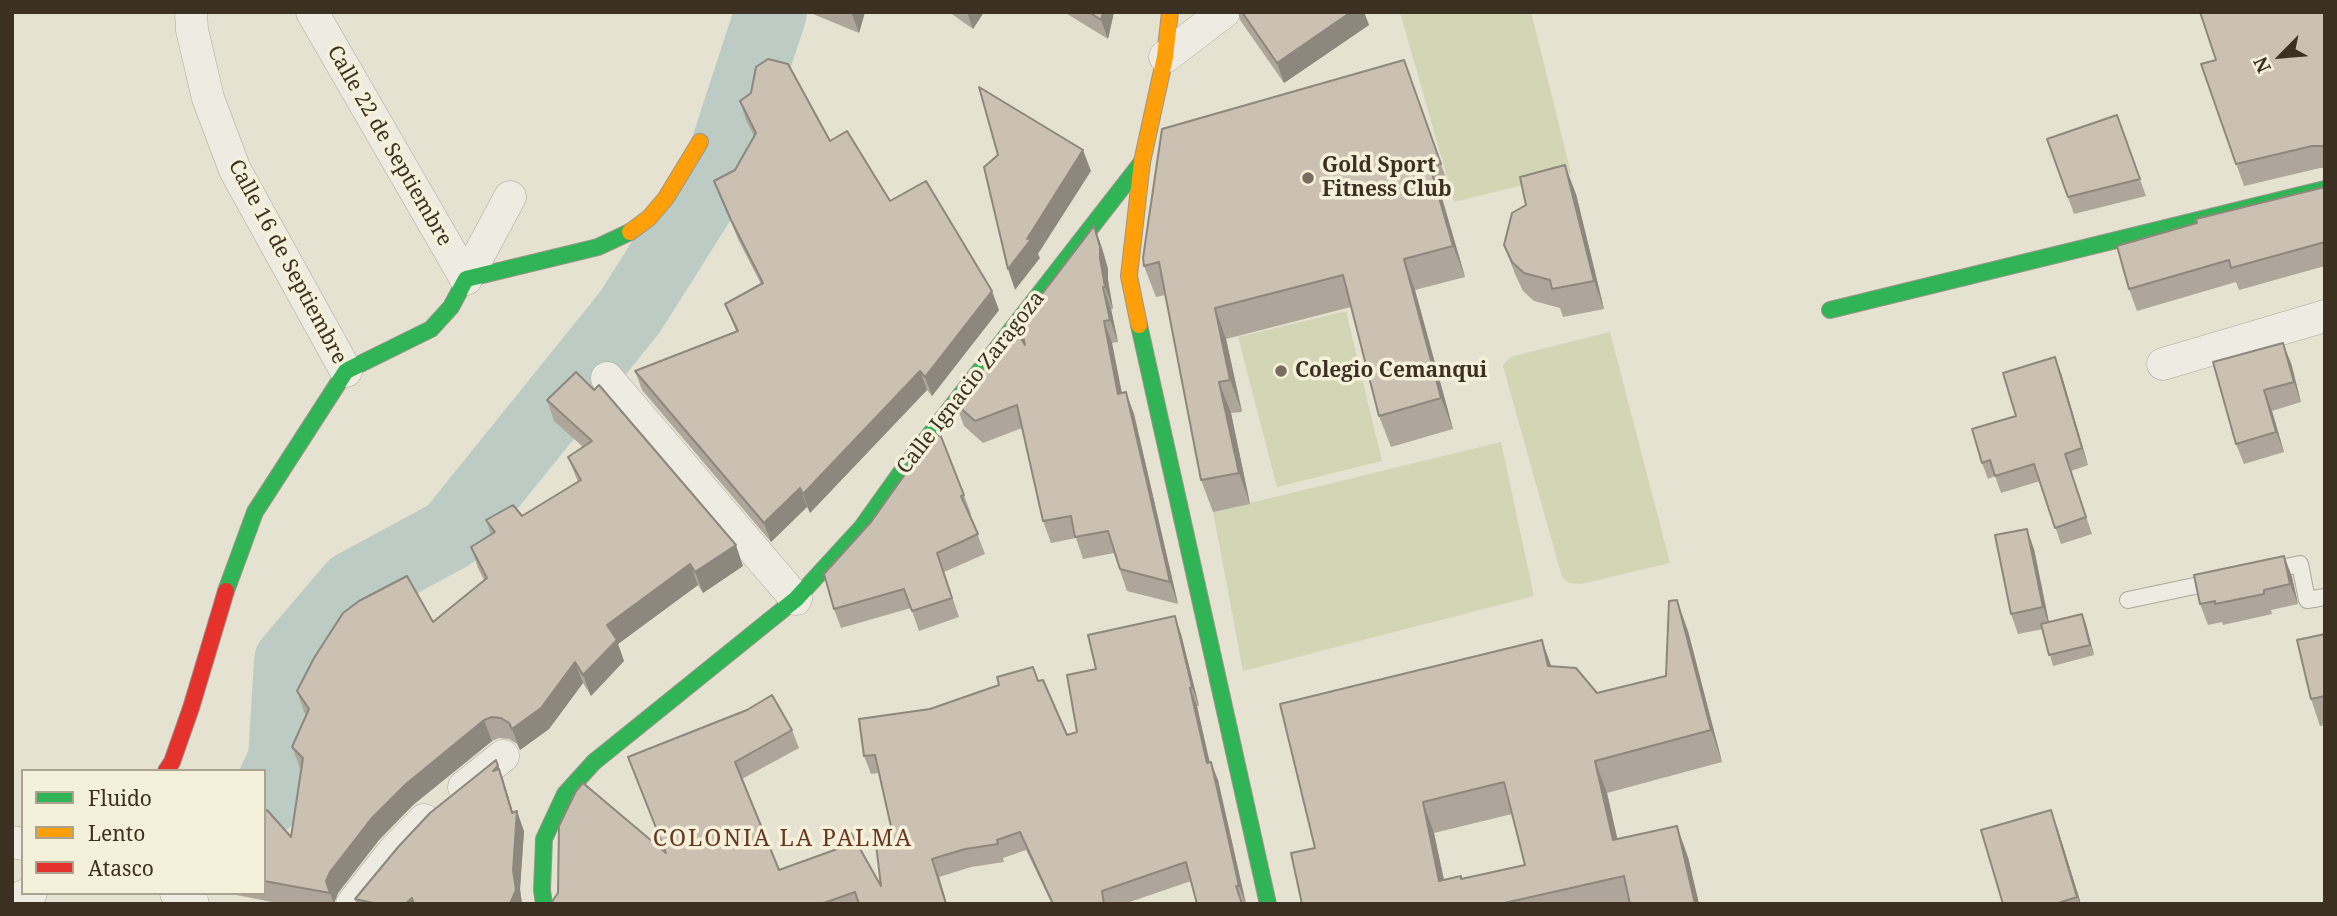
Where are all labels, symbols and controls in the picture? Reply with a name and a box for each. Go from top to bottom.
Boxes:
north arrow [2246,21,2316,91]
street label: Calle 22 de Septiembre [321,41,457,251]
text: N [2247,53,2277,77]
place label: Gold Sport Fitness Club [1322,153,1452,203]
street label: Calle 16 de Septiembre [222,156,352,368]
marker: Gold Sport Fitness Club [1300,170,1316,186]
street label: Calle Ignacio Zaragoza [892,287,1050,479]
place label: Colegio Cemanqui [1295,358,1487,384]
marker: Colegio Cemanqui [1273,363,1289,379]
legend [21,769,266,895]
text: Fluido [88,784,152,812]
text: Lento [88,819,145,847]
district label: COLONIA LA PALMA [655,825,911,853]
text: Atasco [88,854,154,882]

